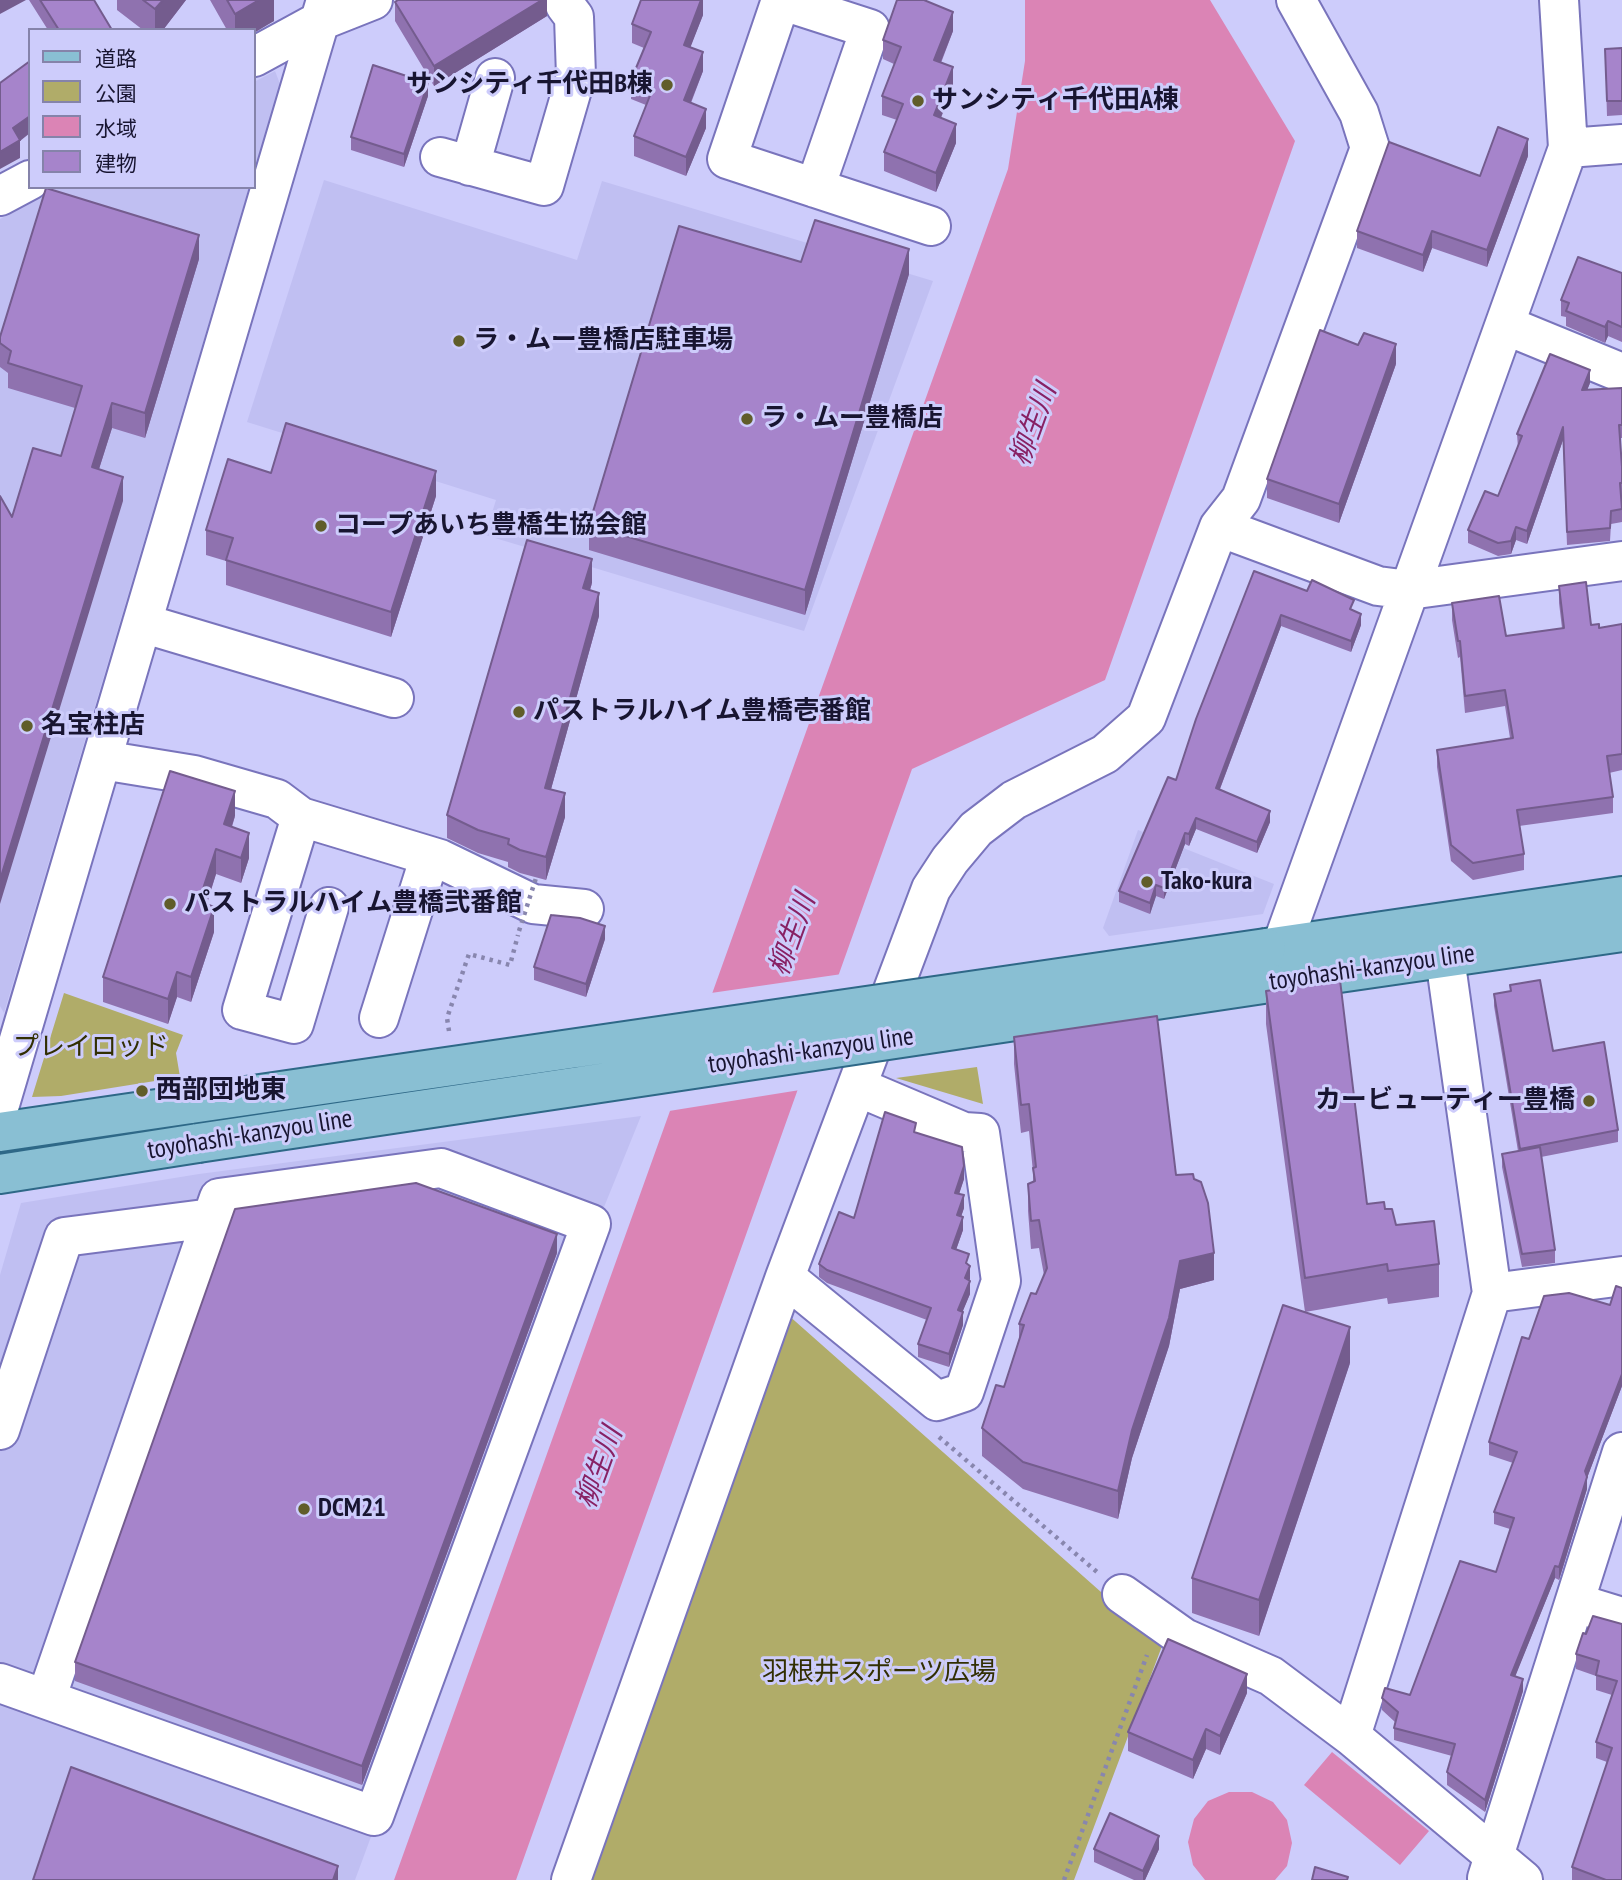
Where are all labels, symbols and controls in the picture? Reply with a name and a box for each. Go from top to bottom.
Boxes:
legend [28,28,256,189]
text: 道路 [95,45,137,72]
place label: サンシティ千代田B棟 [406,69,653,101]
marker: サンシティ千代田B棟 [659,77,675,93]
text: 公園 [95,80,137,107]
place label: サンシティ千代田A棟 [932,85,1179,117]
marker: サンシティ千代田A棟 [910,93,926,109]
text: 水域 [95,115,137,142]
text: 建物 [95,150,137,177]
place label: ラ・ムー豊橋店駐車場 [473,325,733,357]
marker: ラ・ムー豊橋店駐車場 [451,333,467,349]
water label: 柳生川 [1004,380,1064,470]
place label: ラ・ムー豊橋店 [761,403,943,435]
marker: ラ・ムー豊橋店 [739,411,755,427]
place label: コープあいち豊橋生協会館 [335,510,647,542]
marker: コープあいち豊橋生協会館 [313,518,329,534]
place label: パストラルハイム豊橋壱番館 [533,696,871,728]
marker: パストラルハイム豊橋壱番館 [511,704,527,720]
place label: 名宝柱店 [41,710,145,742]
marker: 名宝柱店 [19,718,35,734]
place label: Tako-kura [1161,866,1252,898]
marker: Tako-kura [1139,874,1155,890]
place label: パストラルハイム豊橋弐番館 [184,888,522,920]
water label: 柳生川 [763,890,823,980]
marker: パストラルハイム豊橋弐番館 [162,896,178,912]
street label: toyohashi-kanzyou line [1267,938,1477,998]
street label: toyohashi-kanzyou line [706,1021,916,1081]
park label: プレイロッド [13,1032,169,1064]
place label: 西部団地東 [156,1075,286,1107]
marker: 西部団地東 [134,1083,150,1099]
place label: カービューティー豊橋 [1315,1085,1575,1117]
marker: カービューティー豊橋 [1581,1093,1597,1109]
street label: toyohashi-kanzyou line [145,1103,355,1167]
water label: 柳生川 [570,1423,630,1513]
place label: DCM21 [318,1493,386,1525]
marker: DCM21 [296,1501,312,1517]
park label: 羽根井スポーツ広場 [762,1657,996,1689]

